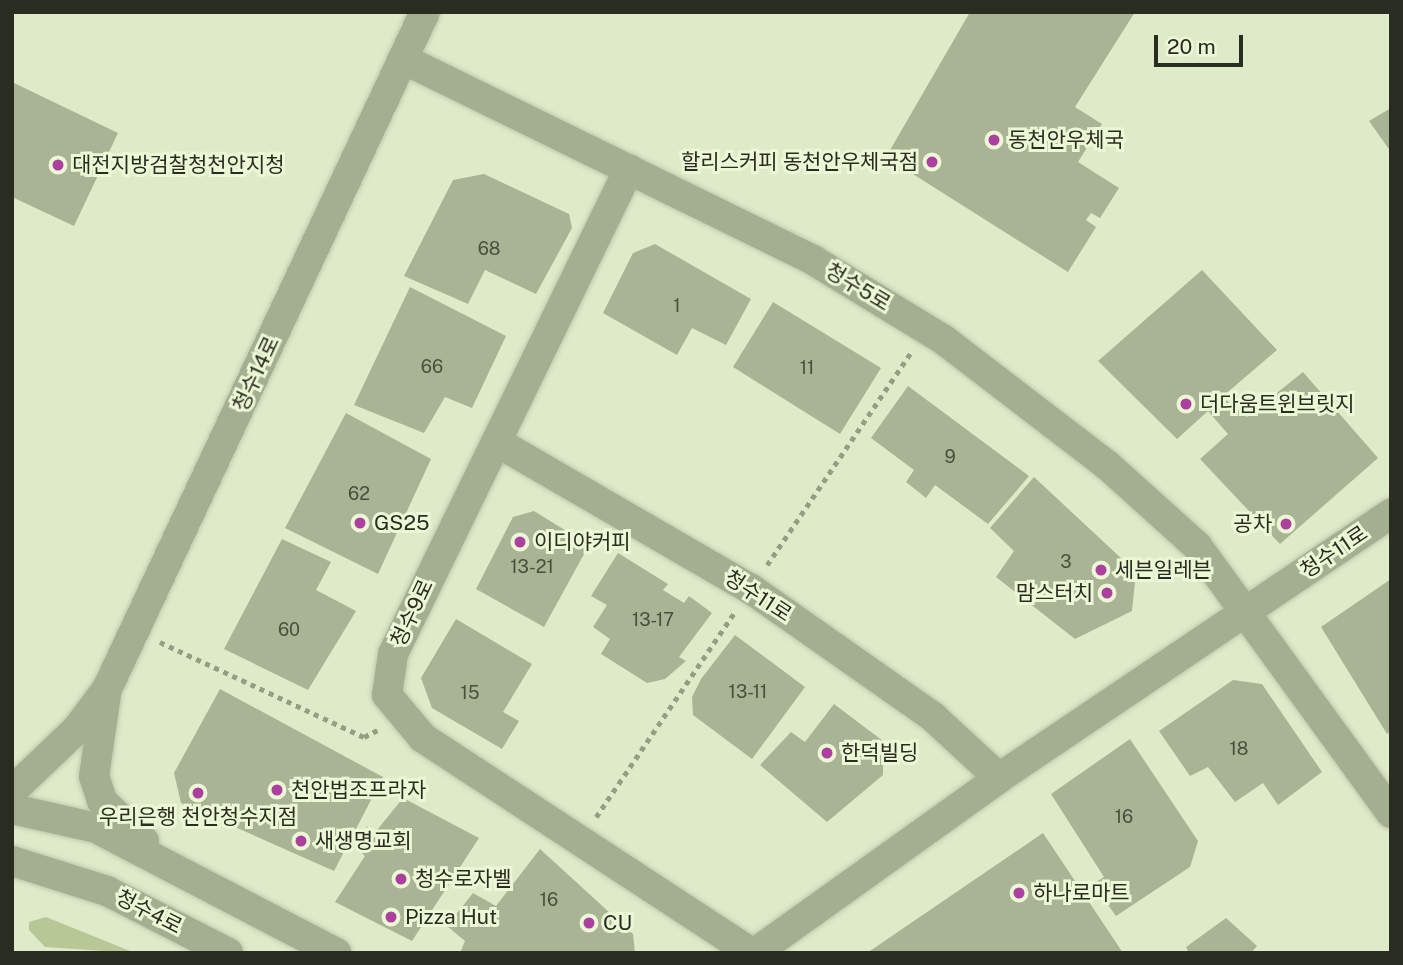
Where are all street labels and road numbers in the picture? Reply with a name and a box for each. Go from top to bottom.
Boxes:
street label: 청수5로 [821,258,895,316]
street label: 청수14로 [228,333,284,415]
street label: 청수11로 [1296,521,1372,583]
street label: 청수11로 [720,565,796,627]
street label: 청수9로 [386,575,438,651]
street label: 청수4로 [112,885,186,939]

